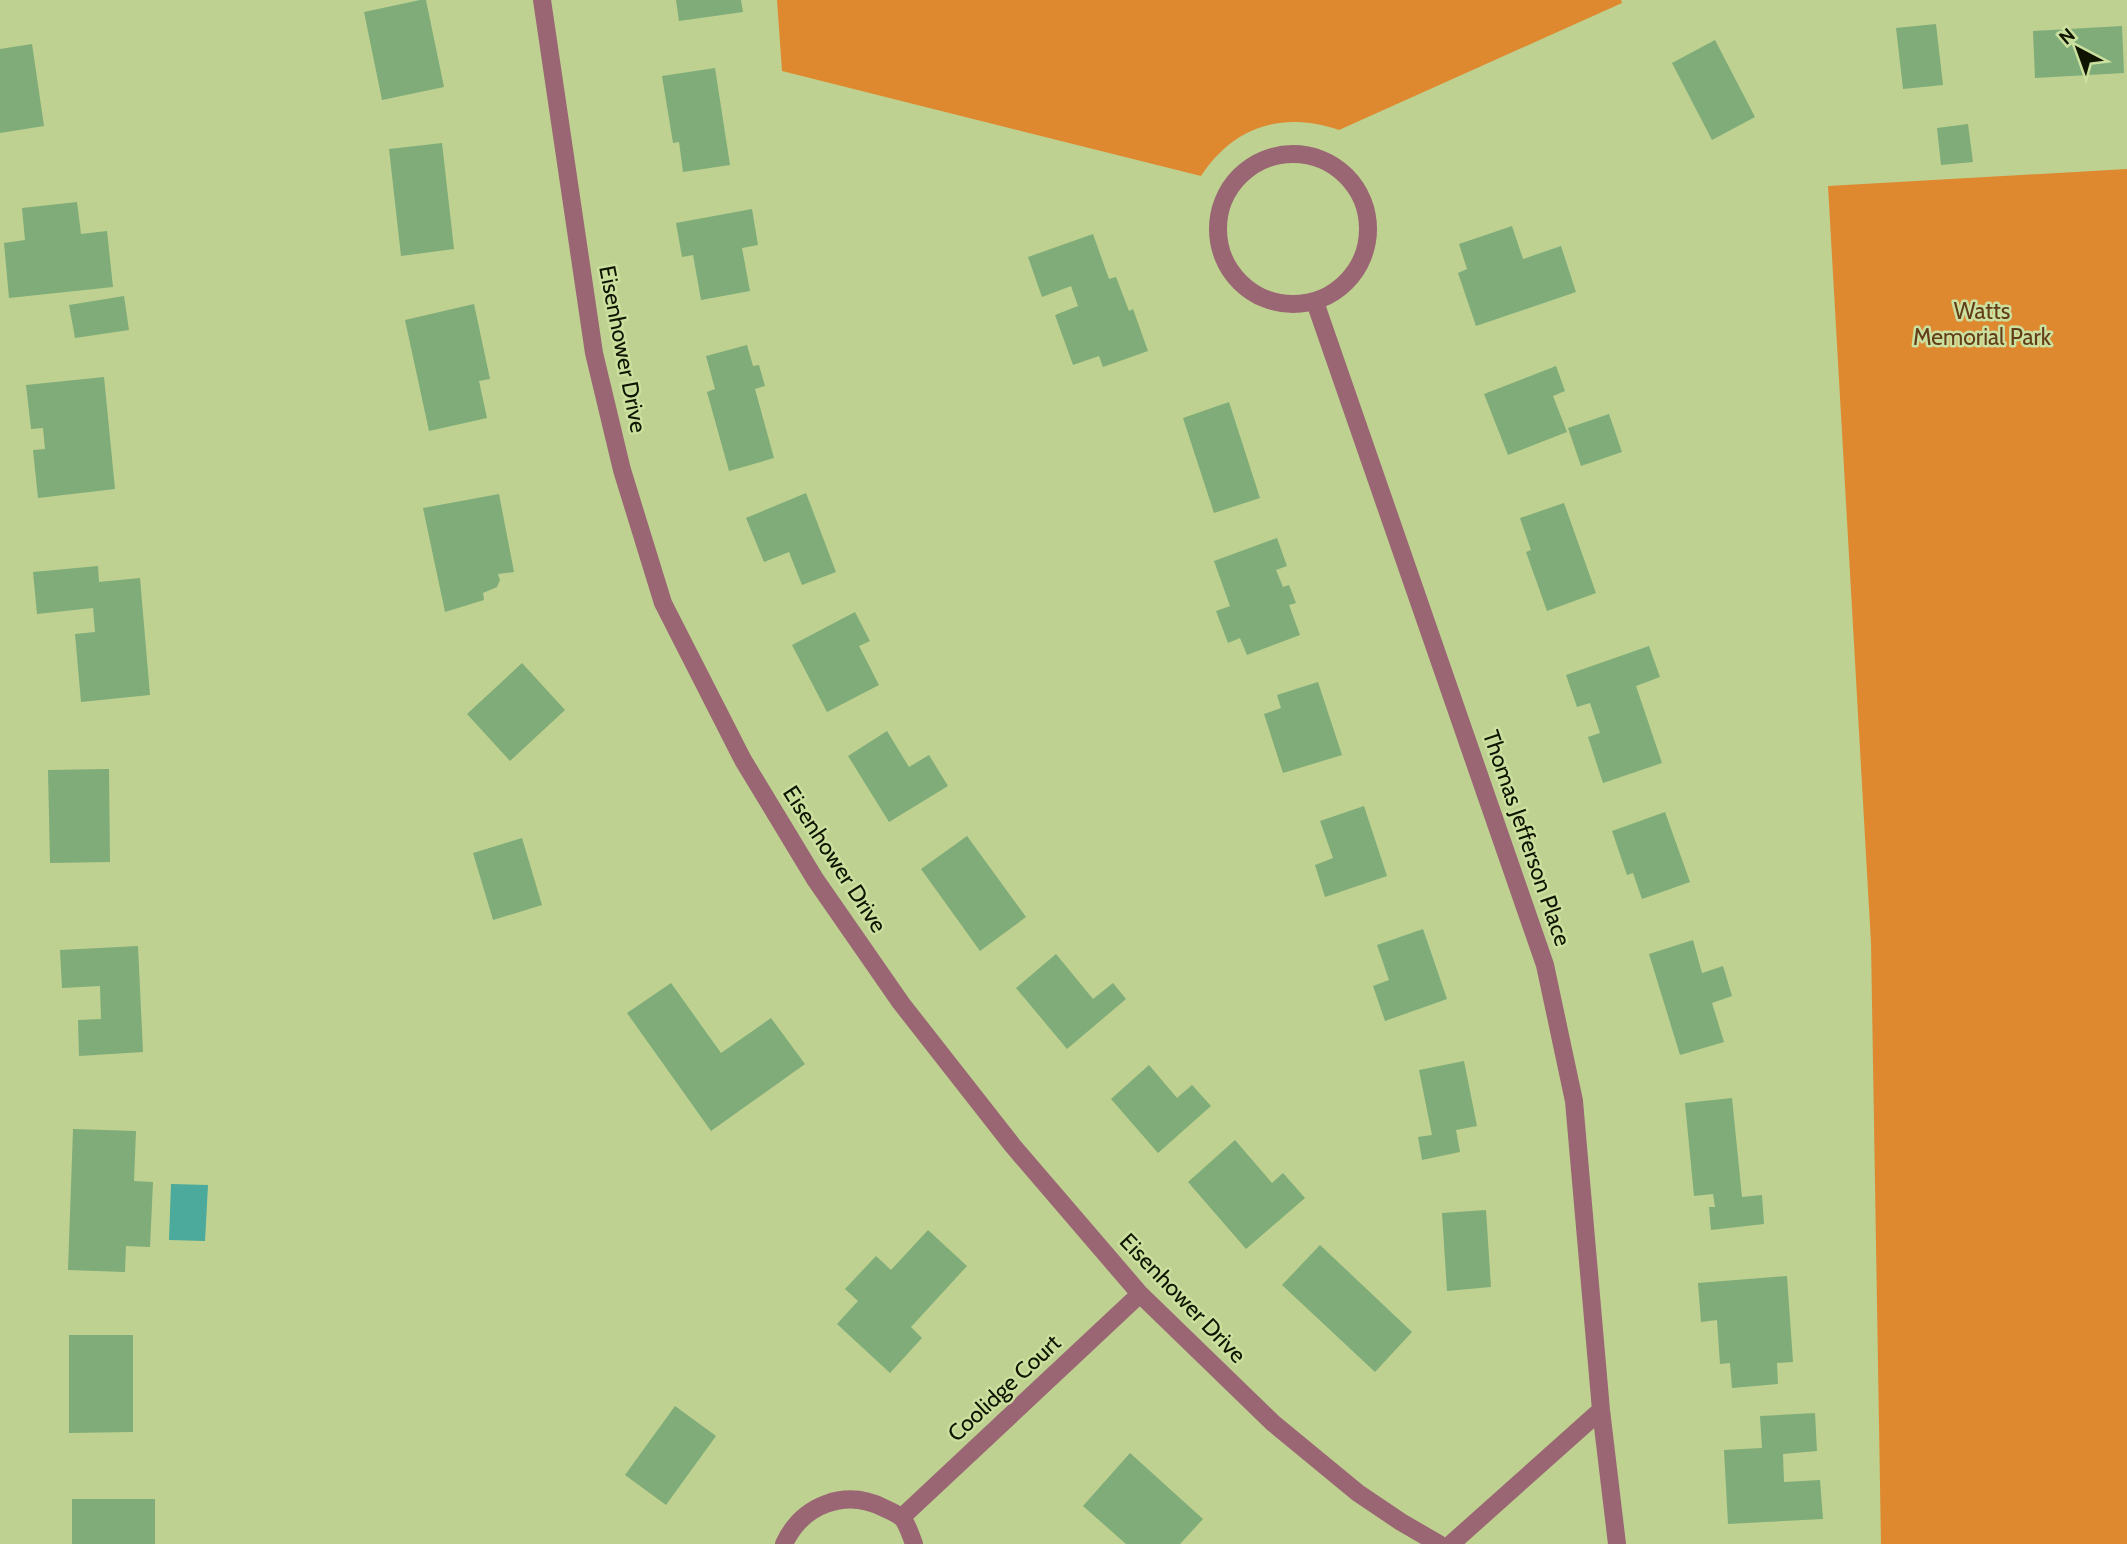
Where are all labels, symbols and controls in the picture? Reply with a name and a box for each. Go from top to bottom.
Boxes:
north arrow [2043,14,2113,84]
text: N [2055,23,2080,50]
street label: Eisenhower Drive [593,263,653,435]
park label: Watts Memorial Park [1913,297,2052,351]
street label: Thomas Jefferson Place [1477,726,1577,950]
street label: Eisenhower Drive [777,780,893,938]
street label: Eisenhower Drive [1114,1227,1252,1369]
street label: Coolidge Court [942,1328,1066,1447]

